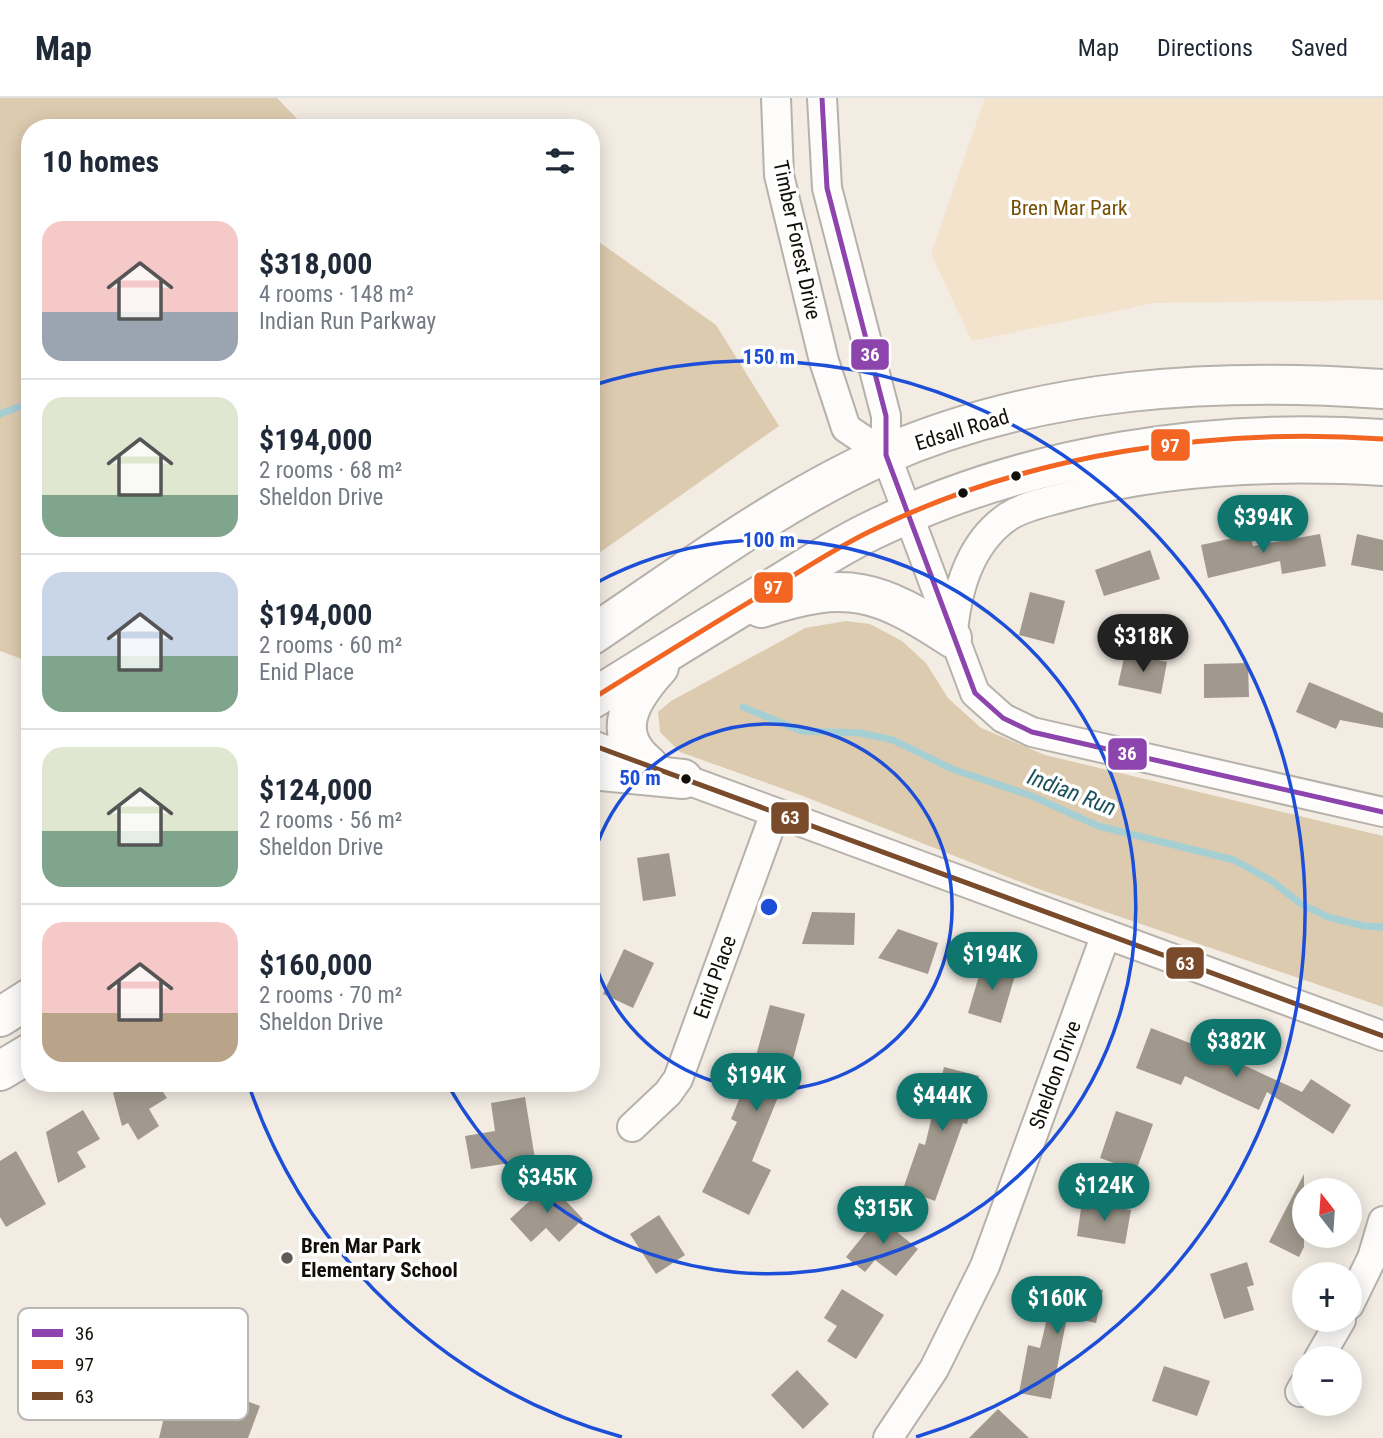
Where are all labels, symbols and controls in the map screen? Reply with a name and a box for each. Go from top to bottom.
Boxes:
text: Map [35,29,92,68]
text: Map [1078,34,1119,62]
text: Directions [1157,34,1253,62]
text: Saved [1291,34,1348,62]
icon: filters [541,142,579,180]
text: 10 homes [42,144,159,179]
street label: Timber Forest Drive [768,158,826,322]
park label: Bren Mar Park [1010,196,1128,220]
text: $318,000 [259,246,372,281]
icon: home [98,249,182,333]
text: 4 rooms · 148 m² [259,281,414,308]
text: Indian Run Parkway [259,308,436,335]
line badge: 36 [850,338,890,371]
text: 36 [860,343,880,366]
text: 150 m [743,345,795,369]
street label: Edsall Road [912,404,1012,456]
text: $194,000 [259,422,372,457]
icon: home [98,425,182,509]
line badge: 97 [1150,428,1191,462]
text: 97 [1160,434,1180,457]
text: 2 rooms · 68 m² [259,457,402,484]
unlabelled marker [1009,469,1023,483]
text: Sheldon Drive [259,484,383,511]
unlabelled marker [956,486,970,500]
pin: $394K [1214,496,1312,555]
text: $394K [1233,504,1293,531]
text: 100 m [743,528,795,552]
line badge: 97 [753,571,794,604]
text: 97 [763,576,783,599]
text: $194,000 [259,597,372,632]
icon: home [98,600,182,684]
pin: $318K [1094,614,1192,674]
text: $318K [1113,623,1173,650]
text: 2 rooms · 60 m² [259,632,402,659]
text: Enid Place [259,659,354,686]
line badge: 36 [1107,737,1148,771]
text: 36 [1117,742,1137,765]
water label: Indian Run [1024,763,1120,822]
text: 50 m [619,766,661,790]
text: $124,000 [259,772,372,807]
unlabelled marker [679,772,693,786]
icon: home [98,775,182,859]
line badge: 63 [770,801,810,835]
text: 63 [780,806,800,829]
text: 2 rooms · 56 m² [259,807,402,834]
text: Sheldon Drive [259,834,383,861]
centre of rings [757,895,781,919]
street label: Enid Place [689,932,741,1022]
pin: $194K [943,932,1041,992]
text: $194K [962,941,1022,968]
line badge: 63 [1165,946,1205,980]
text: $160,000 [259,947,372,982]
icon: home [98,950,182,1034]
text: 63 [1175,952,1195,975]
text: 2 rooms · 70 m² [259,982,402,1009]
text: Sheldon Drive [259,1009,383,1036]
street label: Sheldon Drive [1024,1017,1086,1132]
pin: $382K [1187,1020,1285,1079]
text: $382K [1206,1028,1266,1055]
pin: $194K [707,1054,805,1113]
text: $194K [726,1062,786,1089]
pin: $444K [893,1074,991,1133]
text: $444K [912,1082,972,1109]
pin: $345K [498,1156,596,1215]
text: $345K [517,1164,577,1191]
pin: $124K [1055,1164,1153,1223]
text: $124K [1074,1172,1134,1199]
north arrow [1292,1178,1362,1248]
map controls [1292,1178,1362,1416]
pin: $315K [834,1186,932,1246]
text: $315K [853,1195,913,1222]
place label: Bren Mar Park Elementary School [301,1234,458,1282]
marker: Bren Mar Park Elementary School [279,1250,295,1266]
button: + [1292,1262,1362,1332]
pin: $160K [1008,1276,1106,1336]
text: $160K [1027,1285,1087,1312]
legend [18,1308,248,1420]
text: 36 [75,1322,94,1345]
button: − [1292,1346,1362,1416]
text: 97 [75,1353,94,1376]
text: 63 [75,1385,94,1408]

